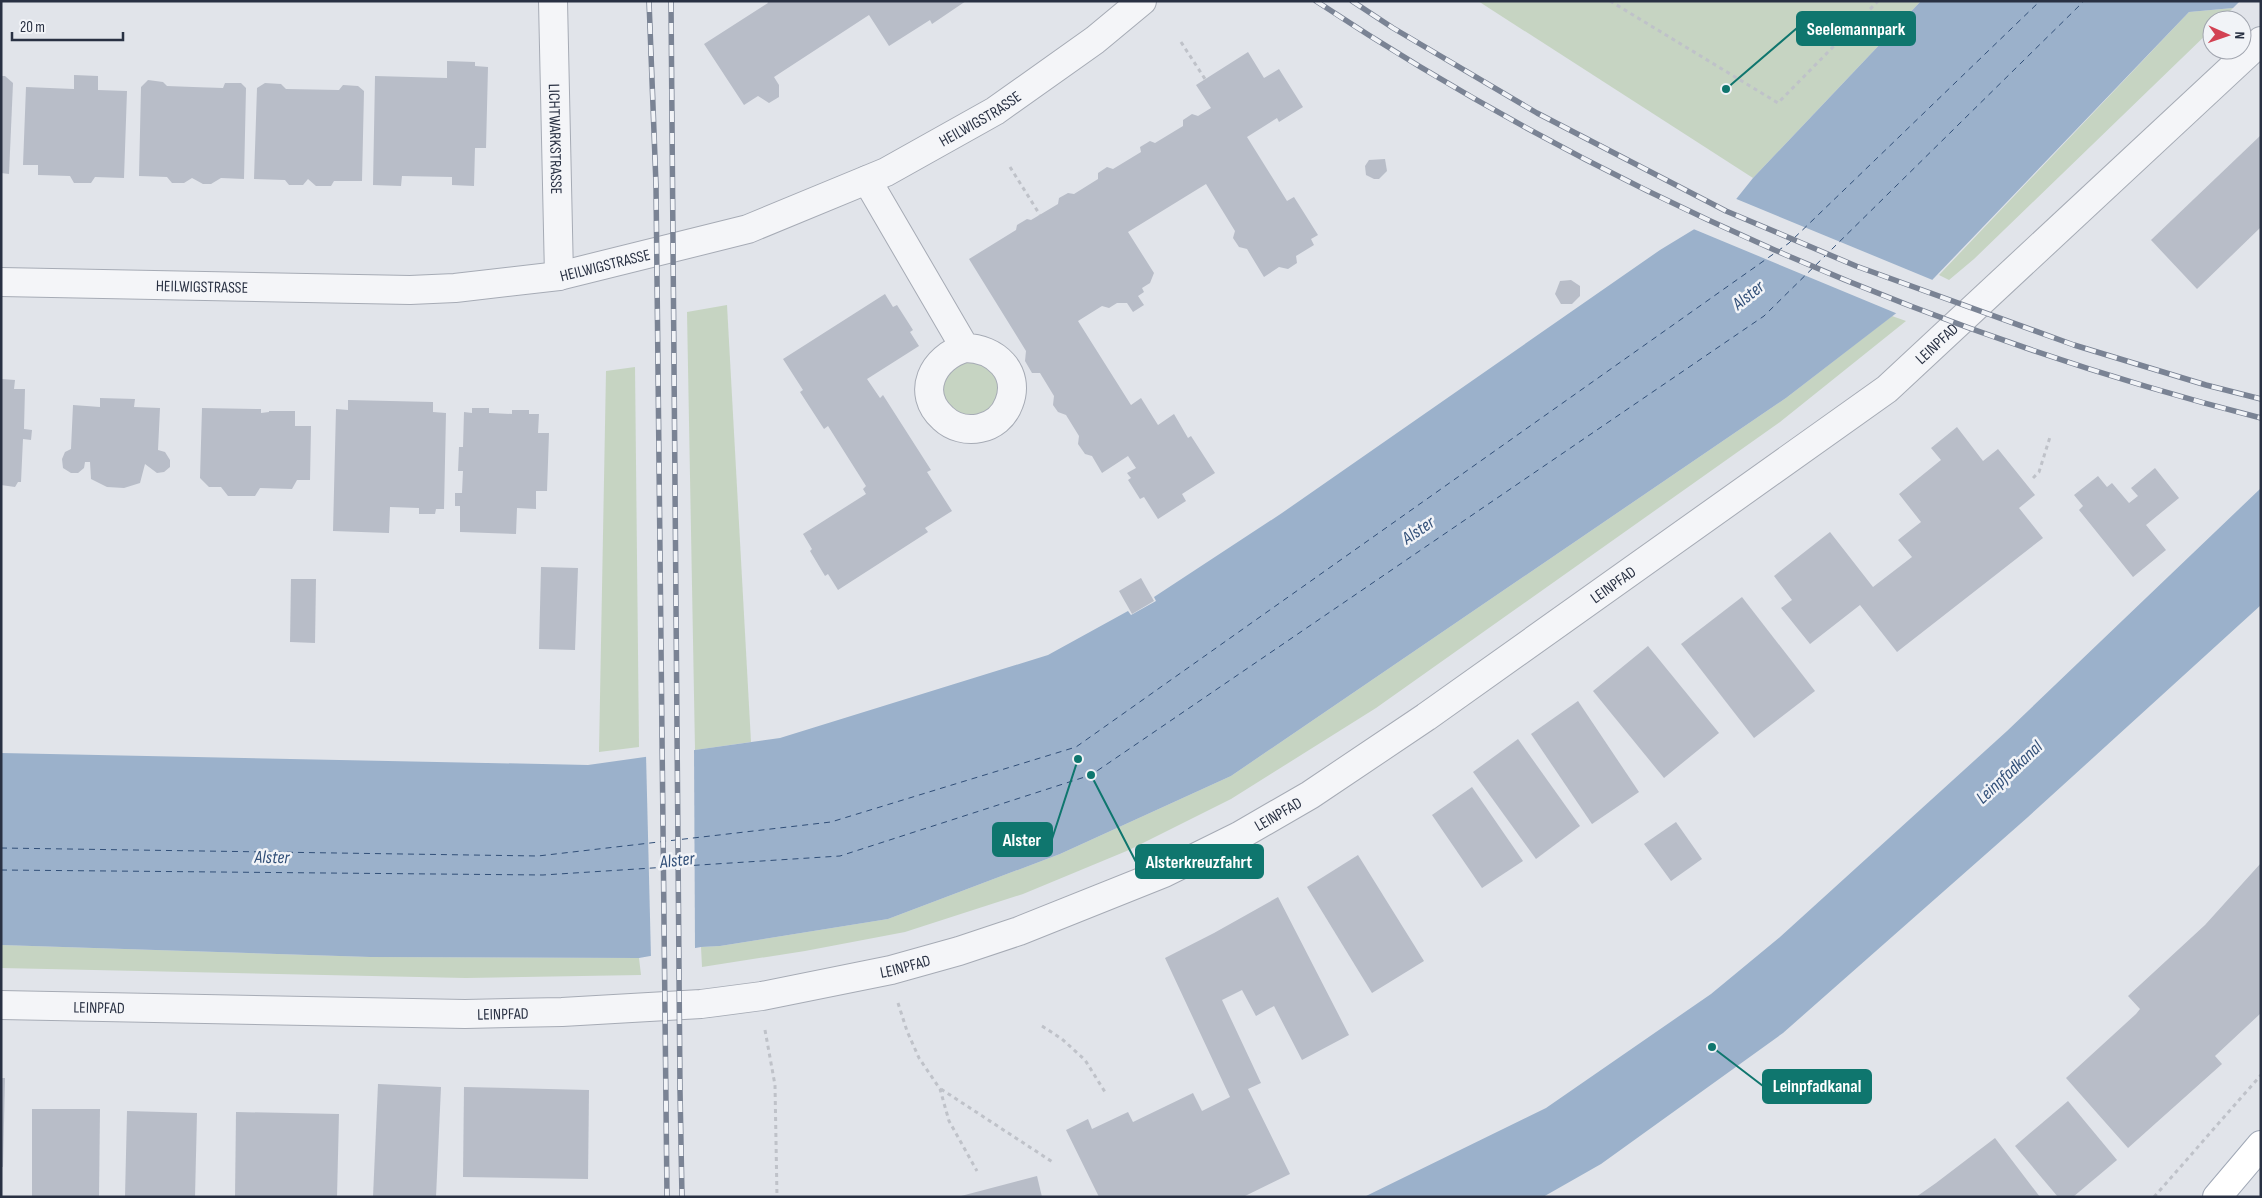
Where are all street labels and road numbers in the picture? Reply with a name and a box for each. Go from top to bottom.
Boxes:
street label: LICHTWARKSTRASSE [544,84,565,194]
street label: HEILWIGSTRASSE [936,87,1025,151]
street label: HEILWIGSTRASSE [558,246,652,286]
street label: HEILWIGSTRASSE [156,277,248,298]
street label: LEINPFAD [1912,320,1963,369]
street label: LEINPFAD [1587,563,1640,608]
street label: LEINPFAD [1252,794,1306,836]
street label: LEINPFAD [878,951,933,983]
street label: LEINPFAD [73,998,125,1018]
street label: LEINPFAD [477,1005,529,1025]

